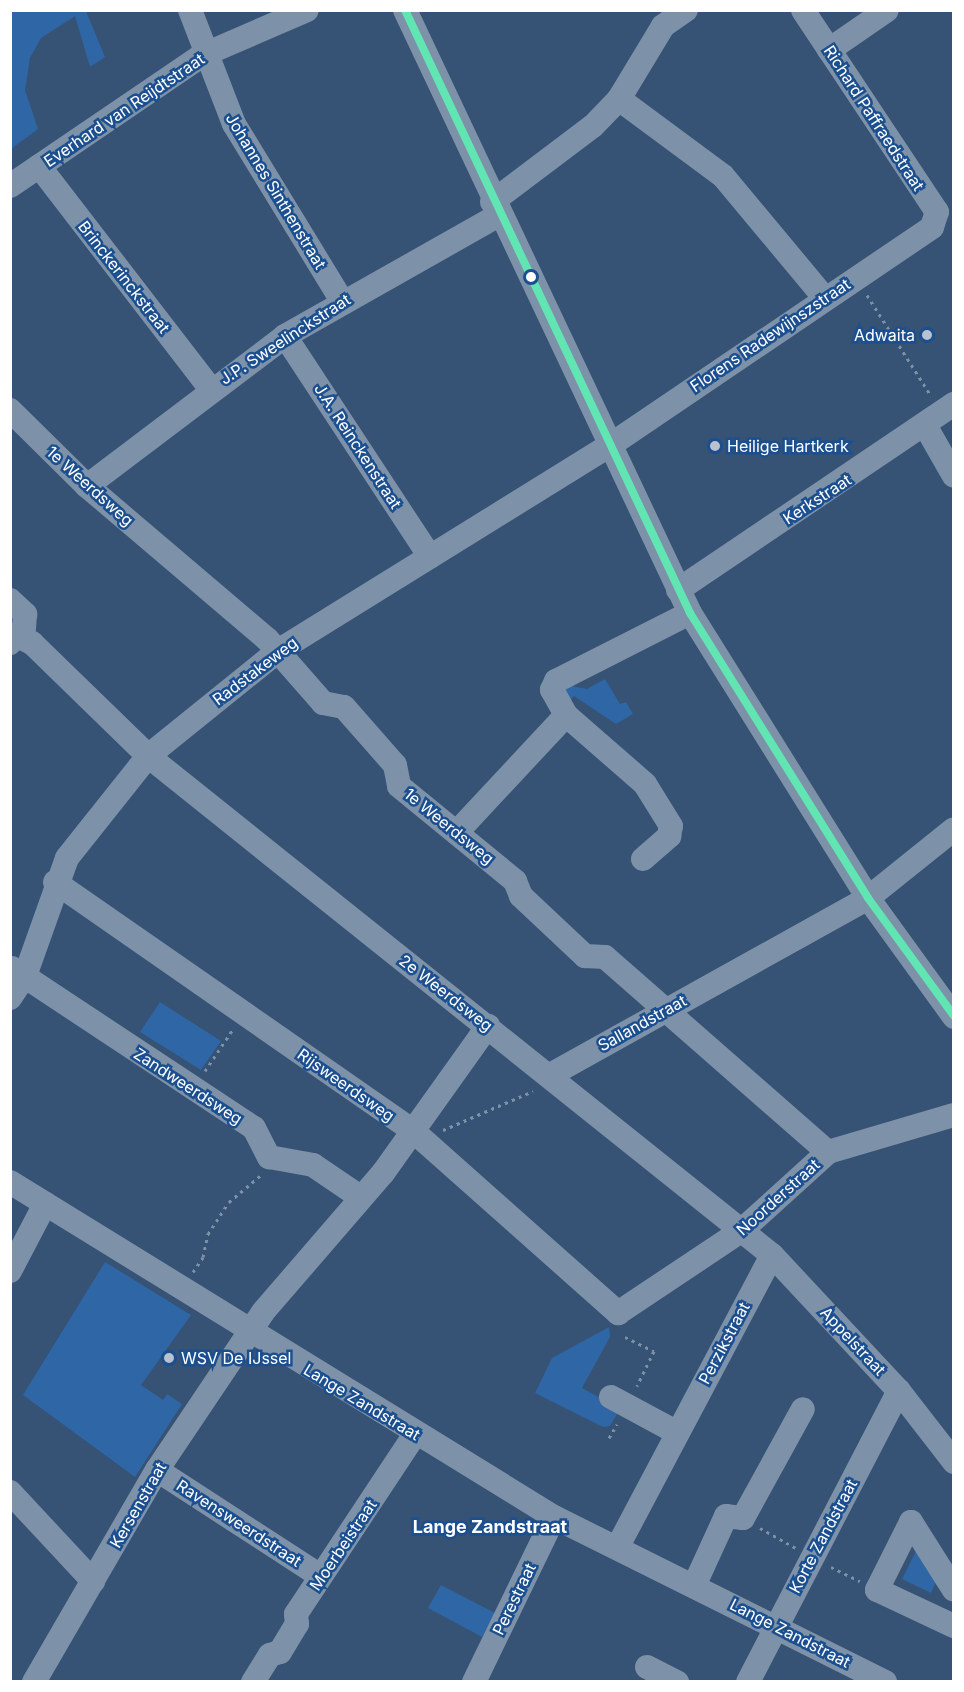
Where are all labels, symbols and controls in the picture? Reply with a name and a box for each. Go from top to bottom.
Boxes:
street label: Richard Paffraedstraat [820,42,928,194]
street label: Everhard van Reijdtstraat [40,49,208,171]
street label: Johannes Sinthenstraat [222,110,330,272]
street label: Brinckerinckstraat [74,217,174,337]
unlabelled marker [525,271,537,283]
street label: Florens Radewijnszstraat [686,274,854,396]
street label: J.P. Sweelinckstraat [216,290,354,388]
place label: Adwaita [854,325,915,345]
marker: Adwaita [920,328,934,342]
street label: J.A. Reinckenstraat [310,380,406,512]
place label: Heilige Hartkerk [727,436,849,456]
marker: Heilige Hartkerk [708,439,722,453]
street label: 1e Weerdsweg [43,442,137,530]
street label: Kerkstraat [779,470,855,528]
street label: Radstakeweg [209,633,301,709]
street label: 1e Weerdsweg [400,784,498,868]
street label: 2e Weerdsweg [396,951,496,1035]
street label: Sallandstraat [594,991,690,1055]
street label: Zandweerdsweg [130,1044,246,1128]
street label: Rijsweerdsweg [294,1044,398,1126]
street label: Noorderstraat [733,1155,823,1239]
street label: Perzikstraat [694,1299,754,1387]
street label: Appelstraat [816,1303,890,1379]
place label: WSV De IJssel [181,1348,291,1368]
marker: WSV De IJssel [162,1351,176,1365]
street label: Lange Zandstraat [300,1360,424,1444]
street label: Kersenstraat [106,1459,170,1551]
street label: Ravensweerdstraat [173,1476,305,1570]
street label: Korte Zandstraat [785,1476,861,1596]
street label: Moerbeistraat [306,1496,380,1594]
district label: Lange Zandstraat [413,1516,567,1538]
street label: Perestraat [488,1560,540,1638]
street label: Lange Zandstraat [727,1594,853,1672]

